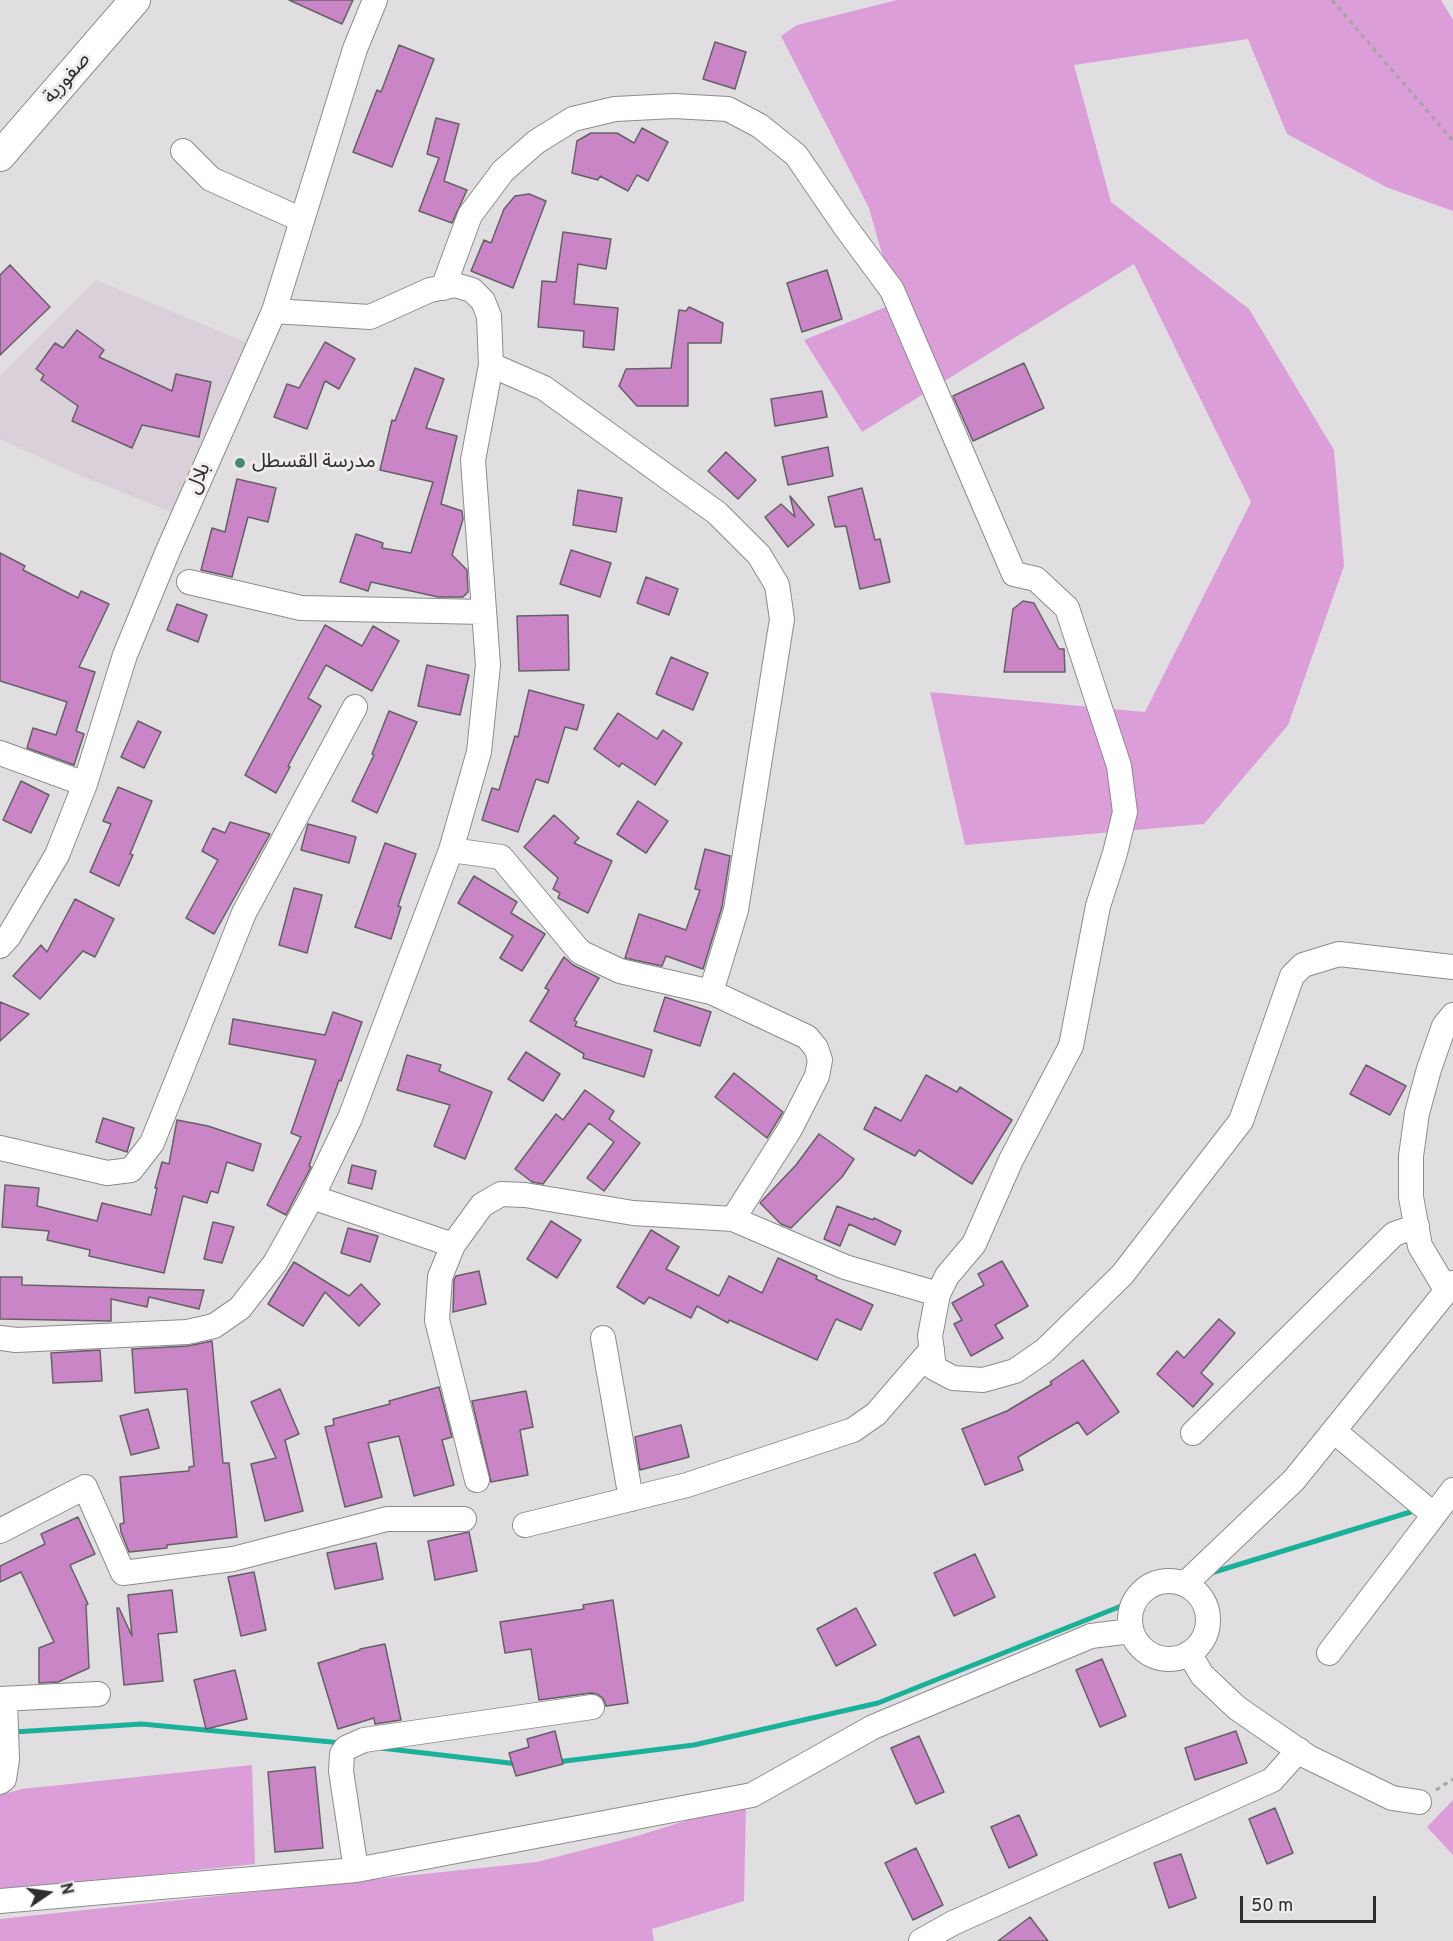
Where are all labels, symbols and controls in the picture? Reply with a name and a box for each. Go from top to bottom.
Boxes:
street label: صفورية [39,49,97,109]
place label: مدرسة القسطل [252,451,376,475]
marker: مدرسة القسطل [233,456,247,470]
street label: بلال [183,460,217,498]
north arrow [18,1863,78,1923]
text: N [55,1881,77,1897]
scale bar [1243,1884,1380,1922]
text: 50 m [1251,1895,1293,1918]

